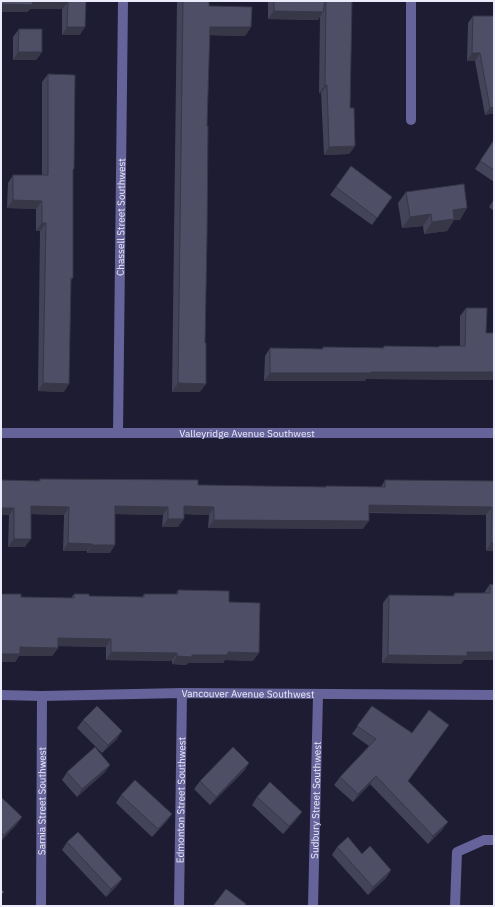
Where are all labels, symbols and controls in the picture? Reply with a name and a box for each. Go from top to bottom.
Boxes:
street label: Chassell Street Southwest [114,158,128,276]
street label: Valleyridge Avenue Southwest [179,427,315,440]
street label: Vancouver Avenue Southwest [181,687,315,701]
street label: Edmonton Street Southwest [174,736,188,863]
street label: Sudbury Street Southwest [308,741,324,859]
street label: Sarnia Street Southwest [35,746,49,855]

